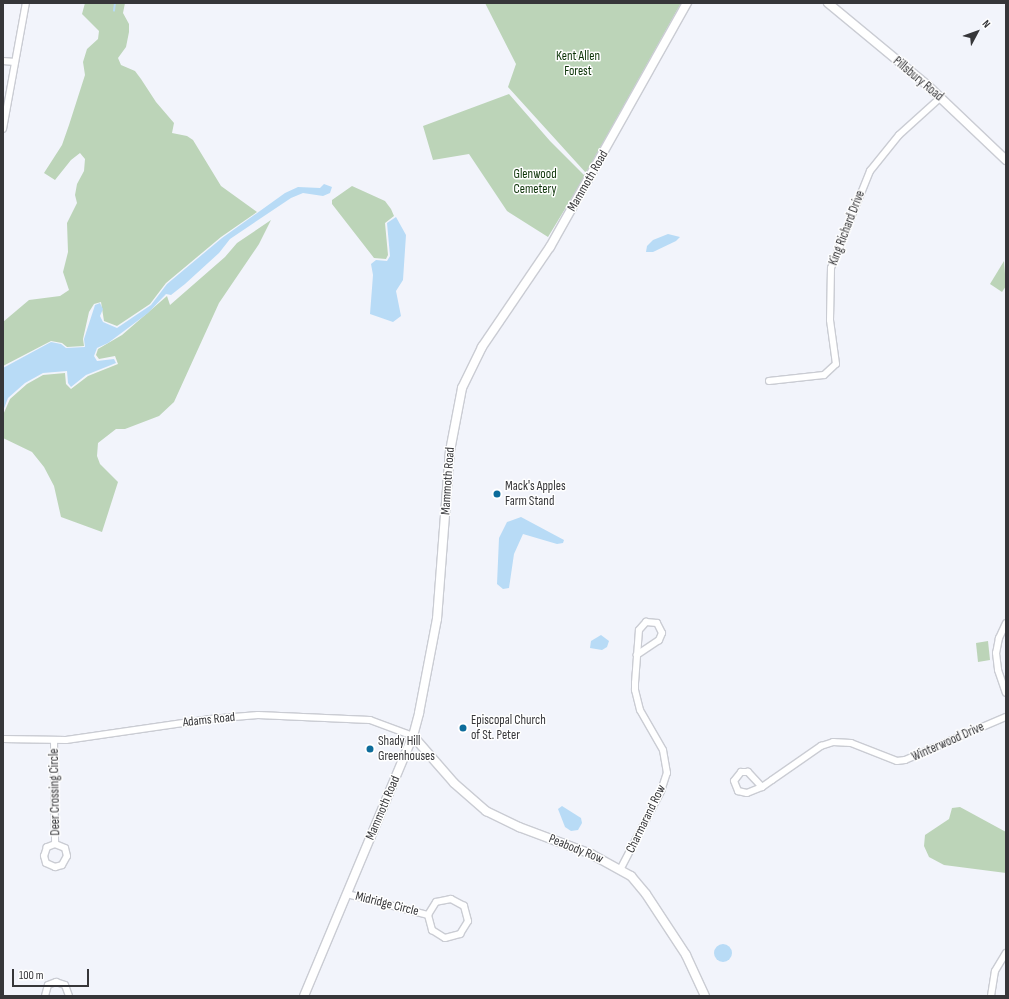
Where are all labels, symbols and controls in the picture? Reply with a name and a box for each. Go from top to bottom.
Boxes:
north arrow [957,12,997,52]
text: N [980,17,993,30]
park label: Kent Allen Forest [556,49,600,80]
street label: Pillsbury Road [890,53,946,105]
street label: Mammoth Road [564,148,612,214]
park label: Glenwood Cemetery [513,167,557,198]
street label: King Richard Drive [826,188,868,268]
street label: Mammoth Road [438,447,458,515]
place label: Mack's Apples Farm Stand [505,479,566,510]
marker: Mack's Apples Farm Stand [492,489,502,499]
street label: Adams Road [182,709,236,731]
place label: Episcopal Church of St. Peter [471,713,546,744]
street label: Winterwood Drive [909,719,987,765]
marker: Episcopal Church of St. Peter [458,723,468,733]
place label: Shady Hill Greenhouses [378,734,435,765]
marker: Shady Hill Greenhouses [365,744,375,754]
street label: Deer Crossing Circle [46,748,64,836]
street label: Mammoth Road [363,774,403,842]
street label: Charmarand Row [623,782,669,856]
street label: Peabody Row [546,831,606,867]
street label: Midridge Circle [354,889,420,919]
scale bar [14,961,91,987]
text: 100 m [19,968,44,983]

